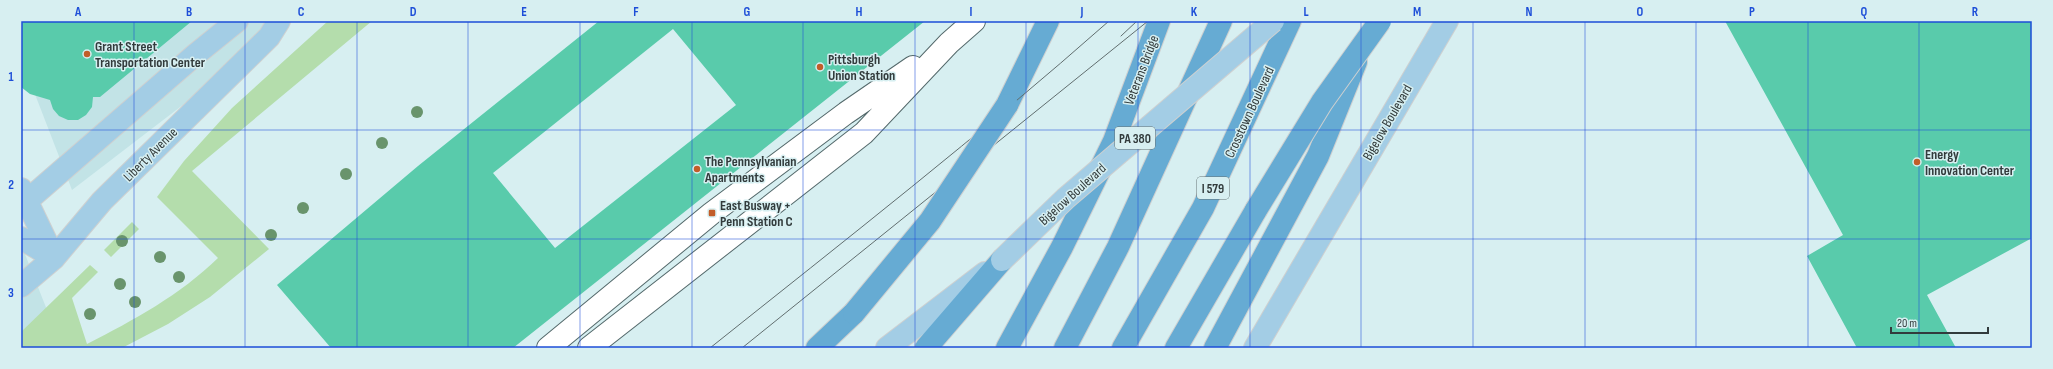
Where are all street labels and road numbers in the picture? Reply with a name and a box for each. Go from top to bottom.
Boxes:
street label: Veterans Bridge [1120,33,1163,108]
street label: Crosstown Boulevard [1221,64,1278,160]
street label: Bigelow Boulevard [1359,81,1416,163]
street label: Liberty Avenue [120,124,181,185]
road number: PA 380 [1115,127,1155,149]
street label: Bigelow Boulevard [1035,160,1110,229]
road number: I 579 [1197,177,1229,199]

